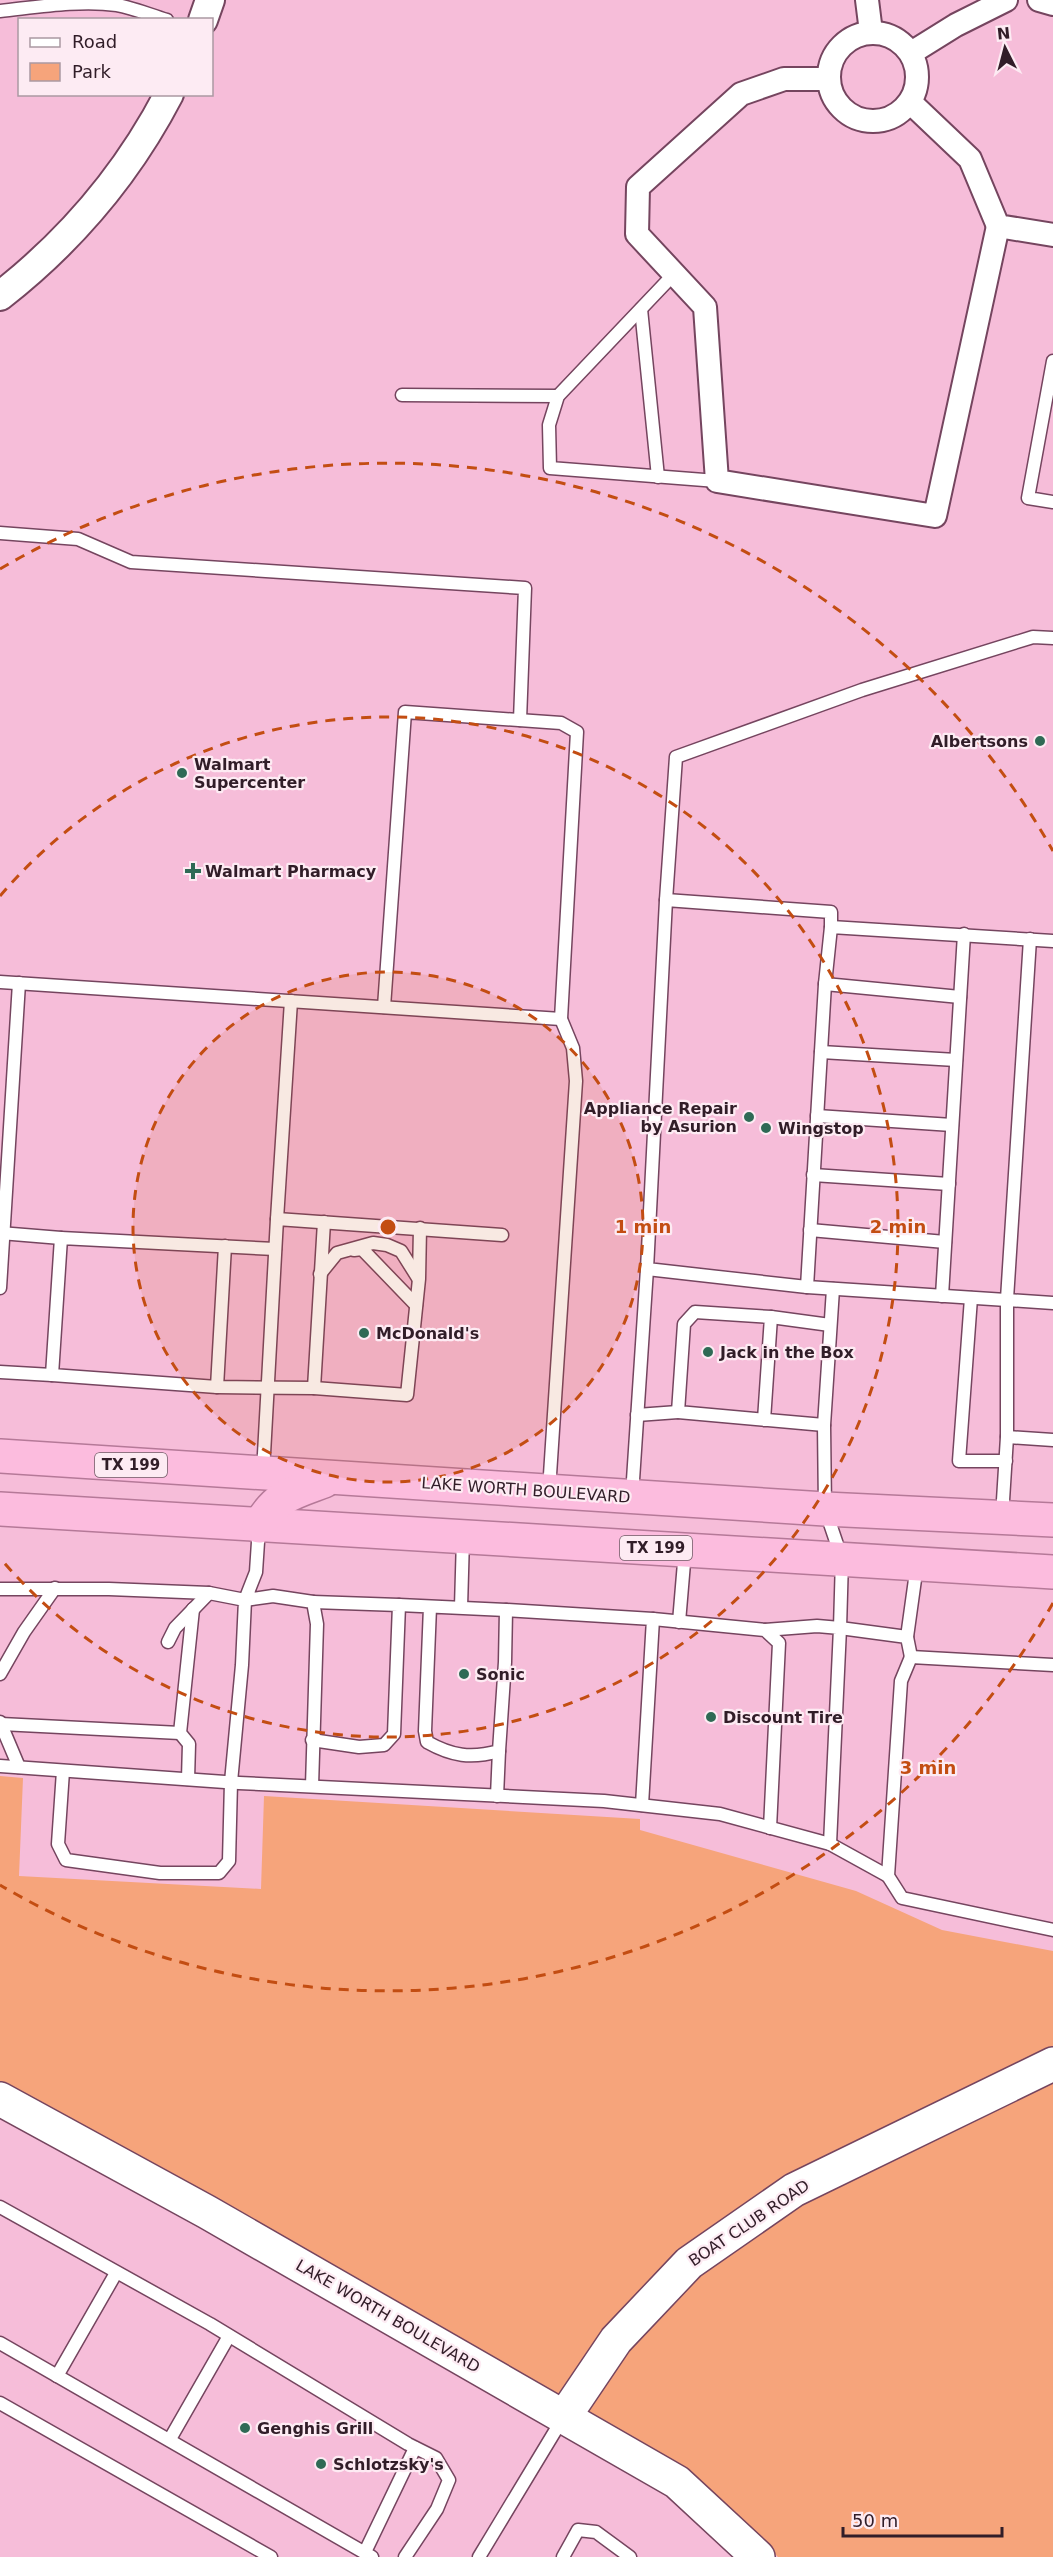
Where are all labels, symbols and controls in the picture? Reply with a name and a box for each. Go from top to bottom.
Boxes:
legend [18,18,213,96]
north arrow [975,18,1035,78]
text: N [996,23,1011,44]
text: Road [72,31,117,52]
text: Park [72,61,111,82]
place label: Albertsons [931,732,1028,751]
marker: Albertsons [1033,734,1047,748]
place label: Walmart Supercenter [194,755,305,792]
marker: Walmart Supercenter [175,766,189,780]
place label: Walmart Pharmacy [205,862,377,881]
marker: Walmart Pharmacy [186,864,200,878]
place label: Appliance Repair by Asurion [584,1099,737,1136]
marker: Appliance Repair by Asurion [742,1110,756,1124]
place label: Wingstop [778,1119,864,1138]
marker: Wingstop [759,1121,773,1135]
text: 1 min [615,1216,671,1237]
text: 2 min [870,1216,926,1237]
centre of rings [378,1217,398,1237]
place label: McDonald's [376,1324,479,1343]
marker: McDonald's [357,1326,371,1340]
place label: Jack in the Box [719,1343,855,1362]
marker: Jack in the Box [701,1345,715,1359]
road number: TX 199 [95,1453,167,1477]
street label: LAKE WORTH BOULEVARD [421,1473,631,1507]
road number: TX 199 [620,1536,692,1560]
place label: Sonic [476,1665,525,1684]
marker: Sonic [457,1667,471,1681]
place label: Discount Tire [723,1708,843,1727]
marker: Discount Tire [704,1710,718,1724]
text: 3 min [900,1757,956,1778]
street label: BOAT CLUB ROAD [685,2176,813,2270]
street label: LAKE WORTH BOULEVARD [293,2255,483,2377]
place label: Genghis Grill [257,2419,373,2438]
marker: Genghis Grill [238,2421,252,2435]
place label: Schlotzsky's [333,2455,444,2474]
marker: Schlotzsky's [314,2457,328,2471]
scale bar [843,2500,1002,2538]
text: 50 m [852,2510,898,2531]

